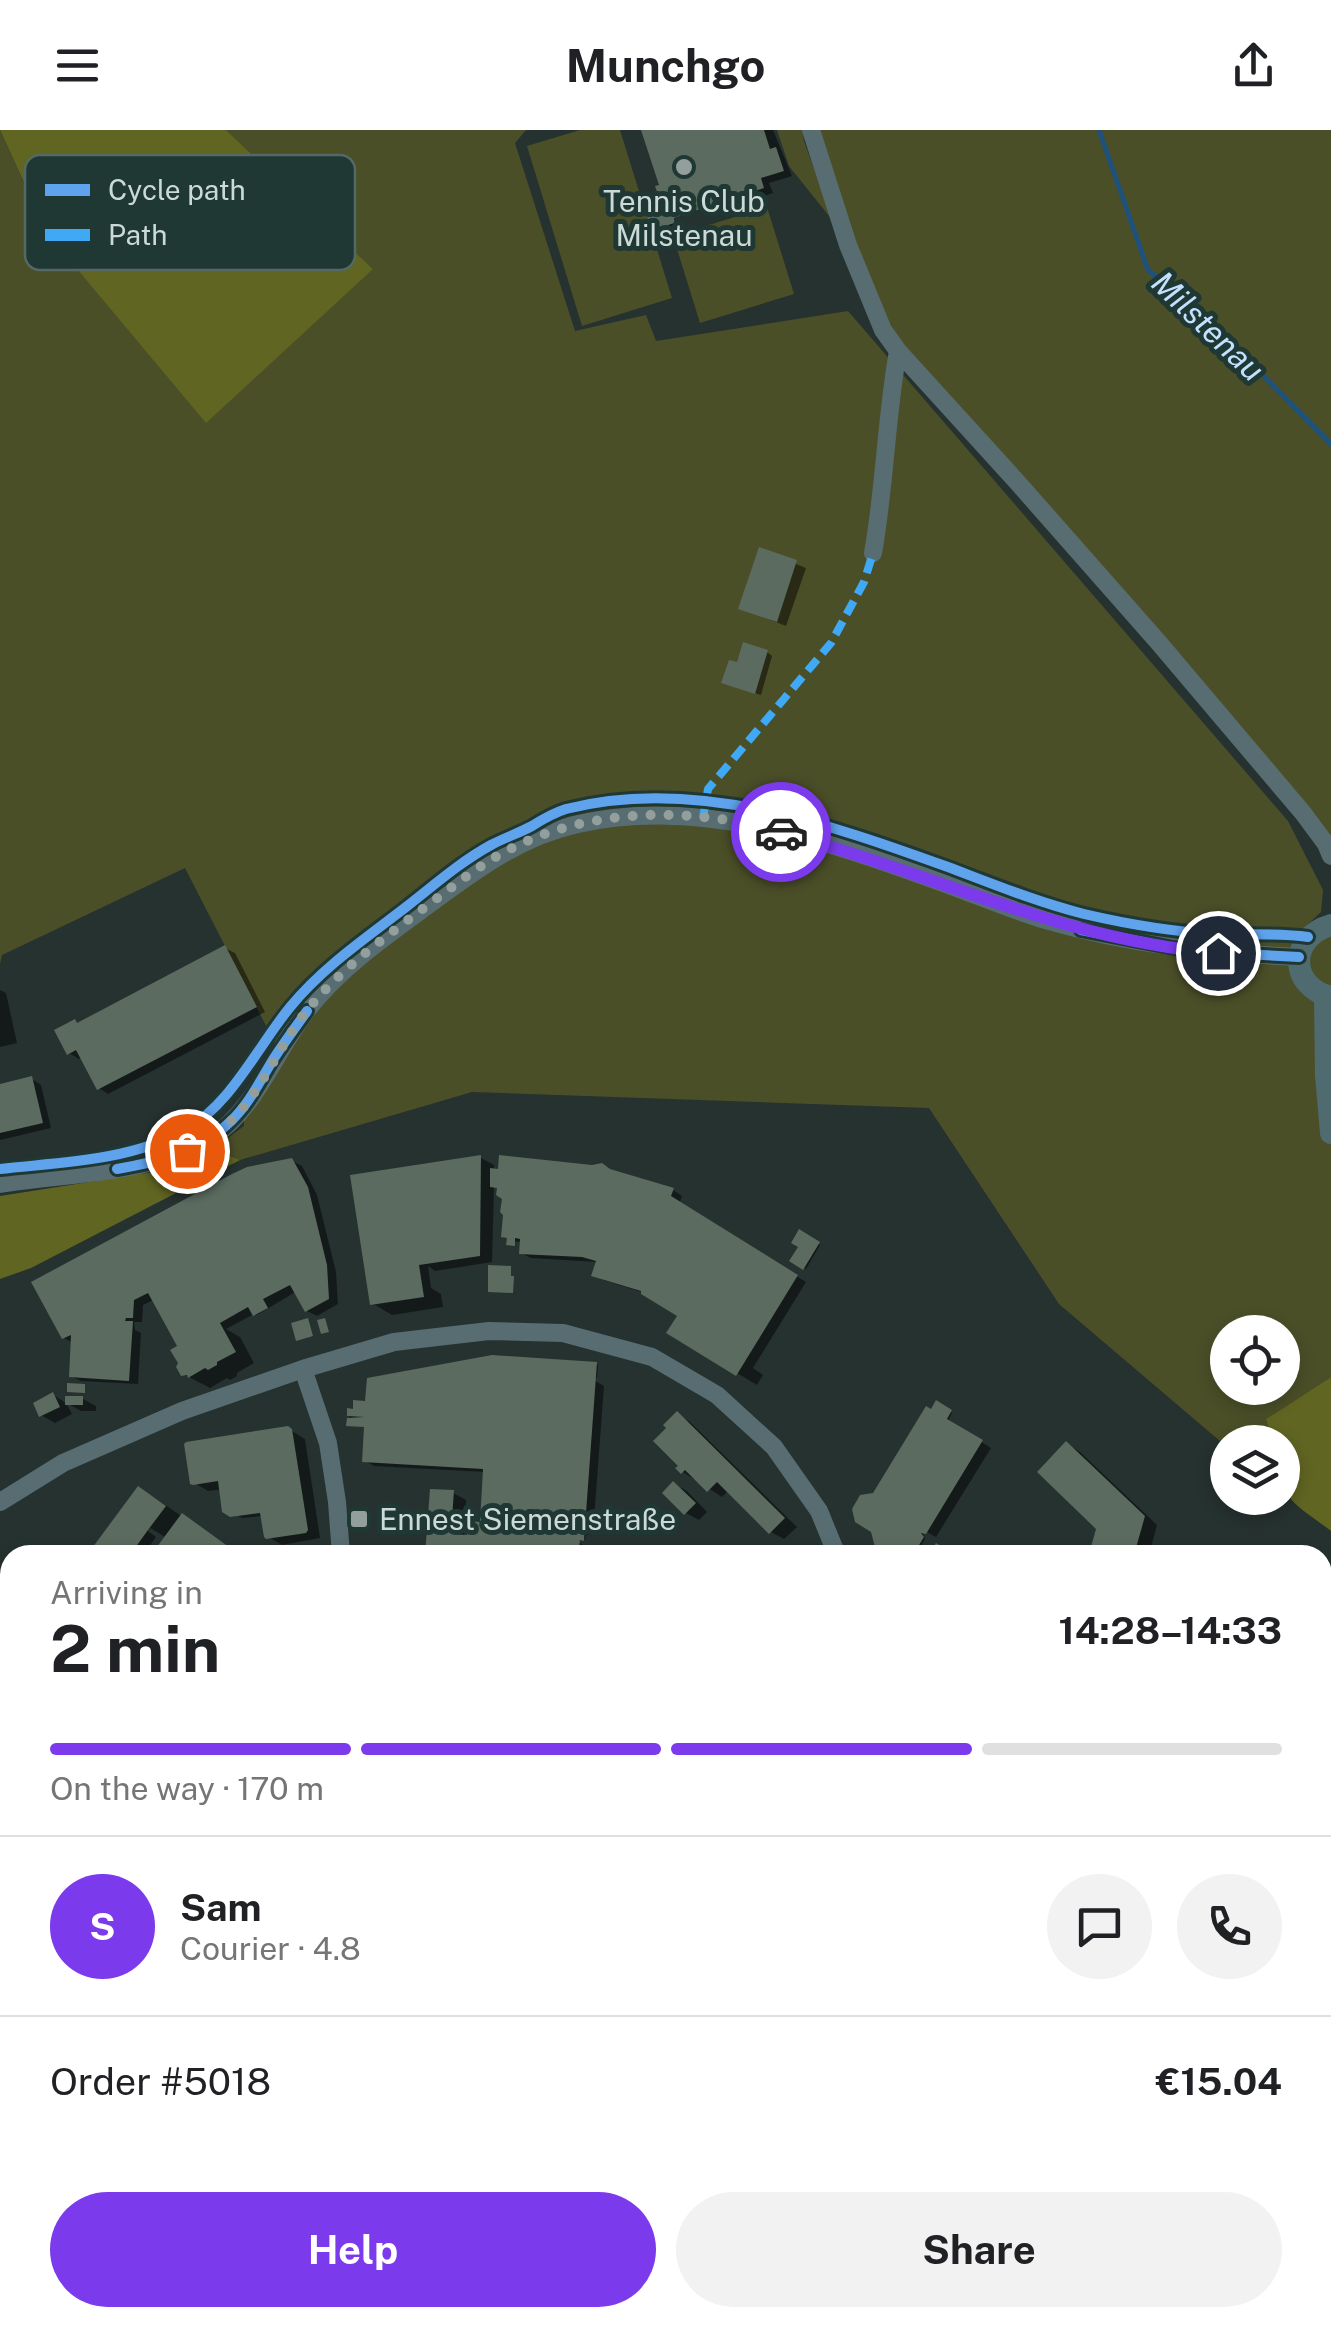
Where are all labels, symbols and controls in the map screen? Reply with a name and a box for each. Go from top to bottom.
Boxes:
icon: menu [50,38,105,93]
icon: share [1226,38,1281,93]
text: Munchgo [566,39,765,92]
legend [25,155,355,270]
marker: Tennis Club Milstenau [673,156,695,178]
text: Cycle path [108,173,246,206]
place label: Tennis Club Milstenau [603,183,765,253]
text: Path [108,218,167,251]
water label: Milstenau [1144,264,1272,388]
courier [731,782,831,882]
icon: car [754,805,809,860]
pin [1176,911,1261,996]
icon: home [1191,926,1246,981]
pin [145,1109,230,1194]
icon: bag [160,1124,215,1179]
map controls [1210,1315,1300,1515]
button: locate [1210,1315,1300,1405]
button: layers [1210,1425,1300,1515]
place label: Ennest Siemenstraße [379,1501,676,1537]
marker: Ennest Siemenstraße [348,1508,370,1530]
text: Arriving in [50,1574,203,1611]
text: 14:28–14:33 [1058,1608,1282,1653]
text: 2 min [50,1610,220,1687]
text: On the way · 170 m [50,1770,324,1807]
button: chat [1047,1874,1152,1979]
button: phone [1177,1874,1282,1979]
text: Sam [180,1885,262,1930]
text: S [89,1904,116,1949]
text: Courier · 4.8 [180,1930,361,1967]
text: Order #5018 [50,2059,271,2104]
text: €15.04 [1156,2059,1282,2104]
button: Help [50,2192,656,2307]
button: Share [676,2192,1282,2307]

